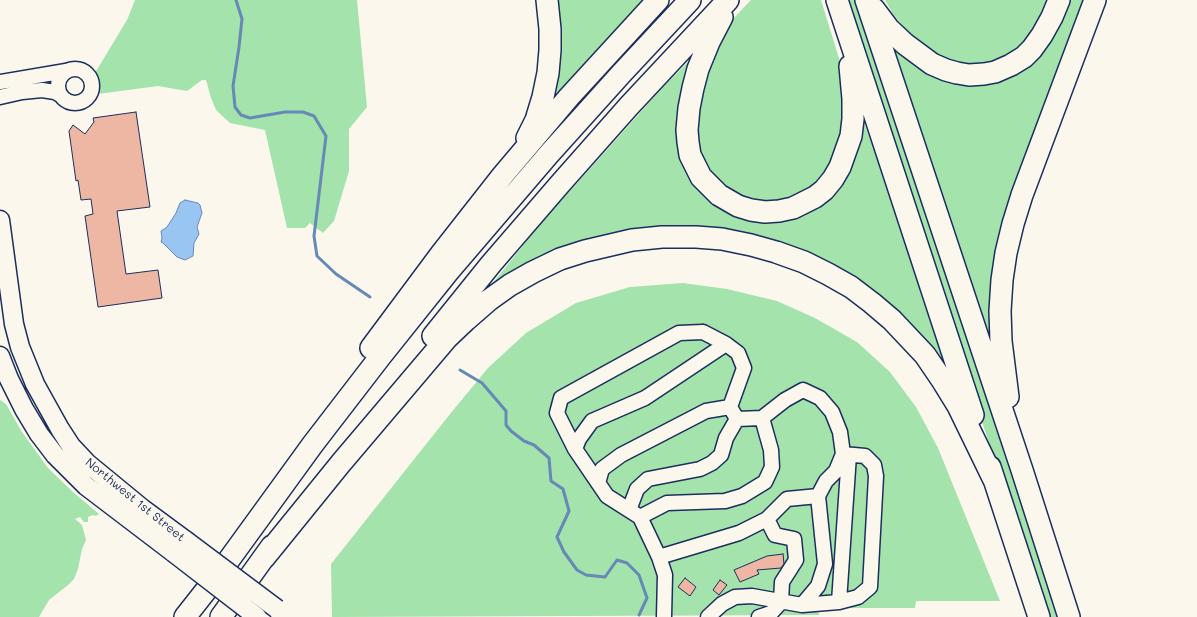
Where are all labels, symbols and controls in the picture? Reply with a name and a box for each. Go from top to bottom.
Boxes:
street label: Northwest 1st Street [82,455,188,545]

